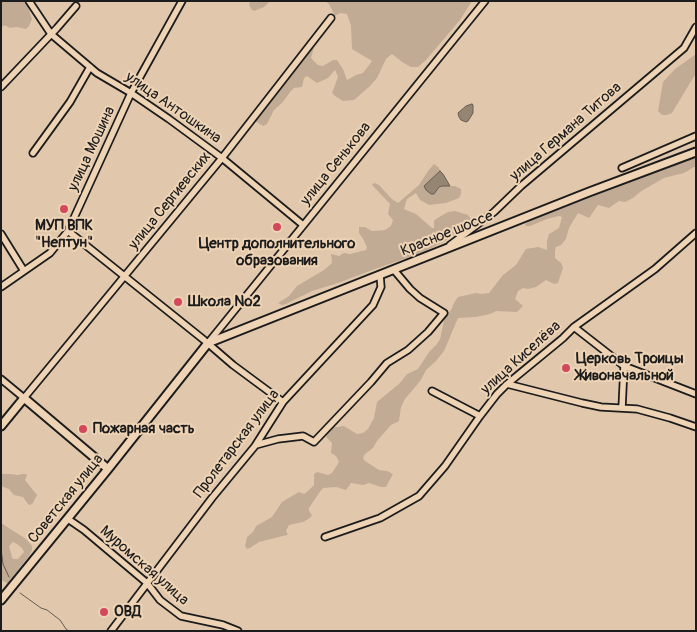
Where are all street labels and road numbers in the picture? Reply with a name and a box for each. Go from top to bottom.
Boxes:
street label: улица Антошкина [122,68,224,148]
street label: улица Германа Титова [507,79,625,185]
street label: улица Мошина [65,104,119,194]
street label: улица Сенькова [297,119,375,209]
street label: улица Сергиевских [125,149,215,253]
street label: Красное шоссе [398,207,496,261]
street label: улица Киселёва [477,317,565,399]
street label: Пролетарская улица [190,386,284,502]
street label: Советская улица [25,451,107,547]
street label: Муромская улица [96,522,192,610]

